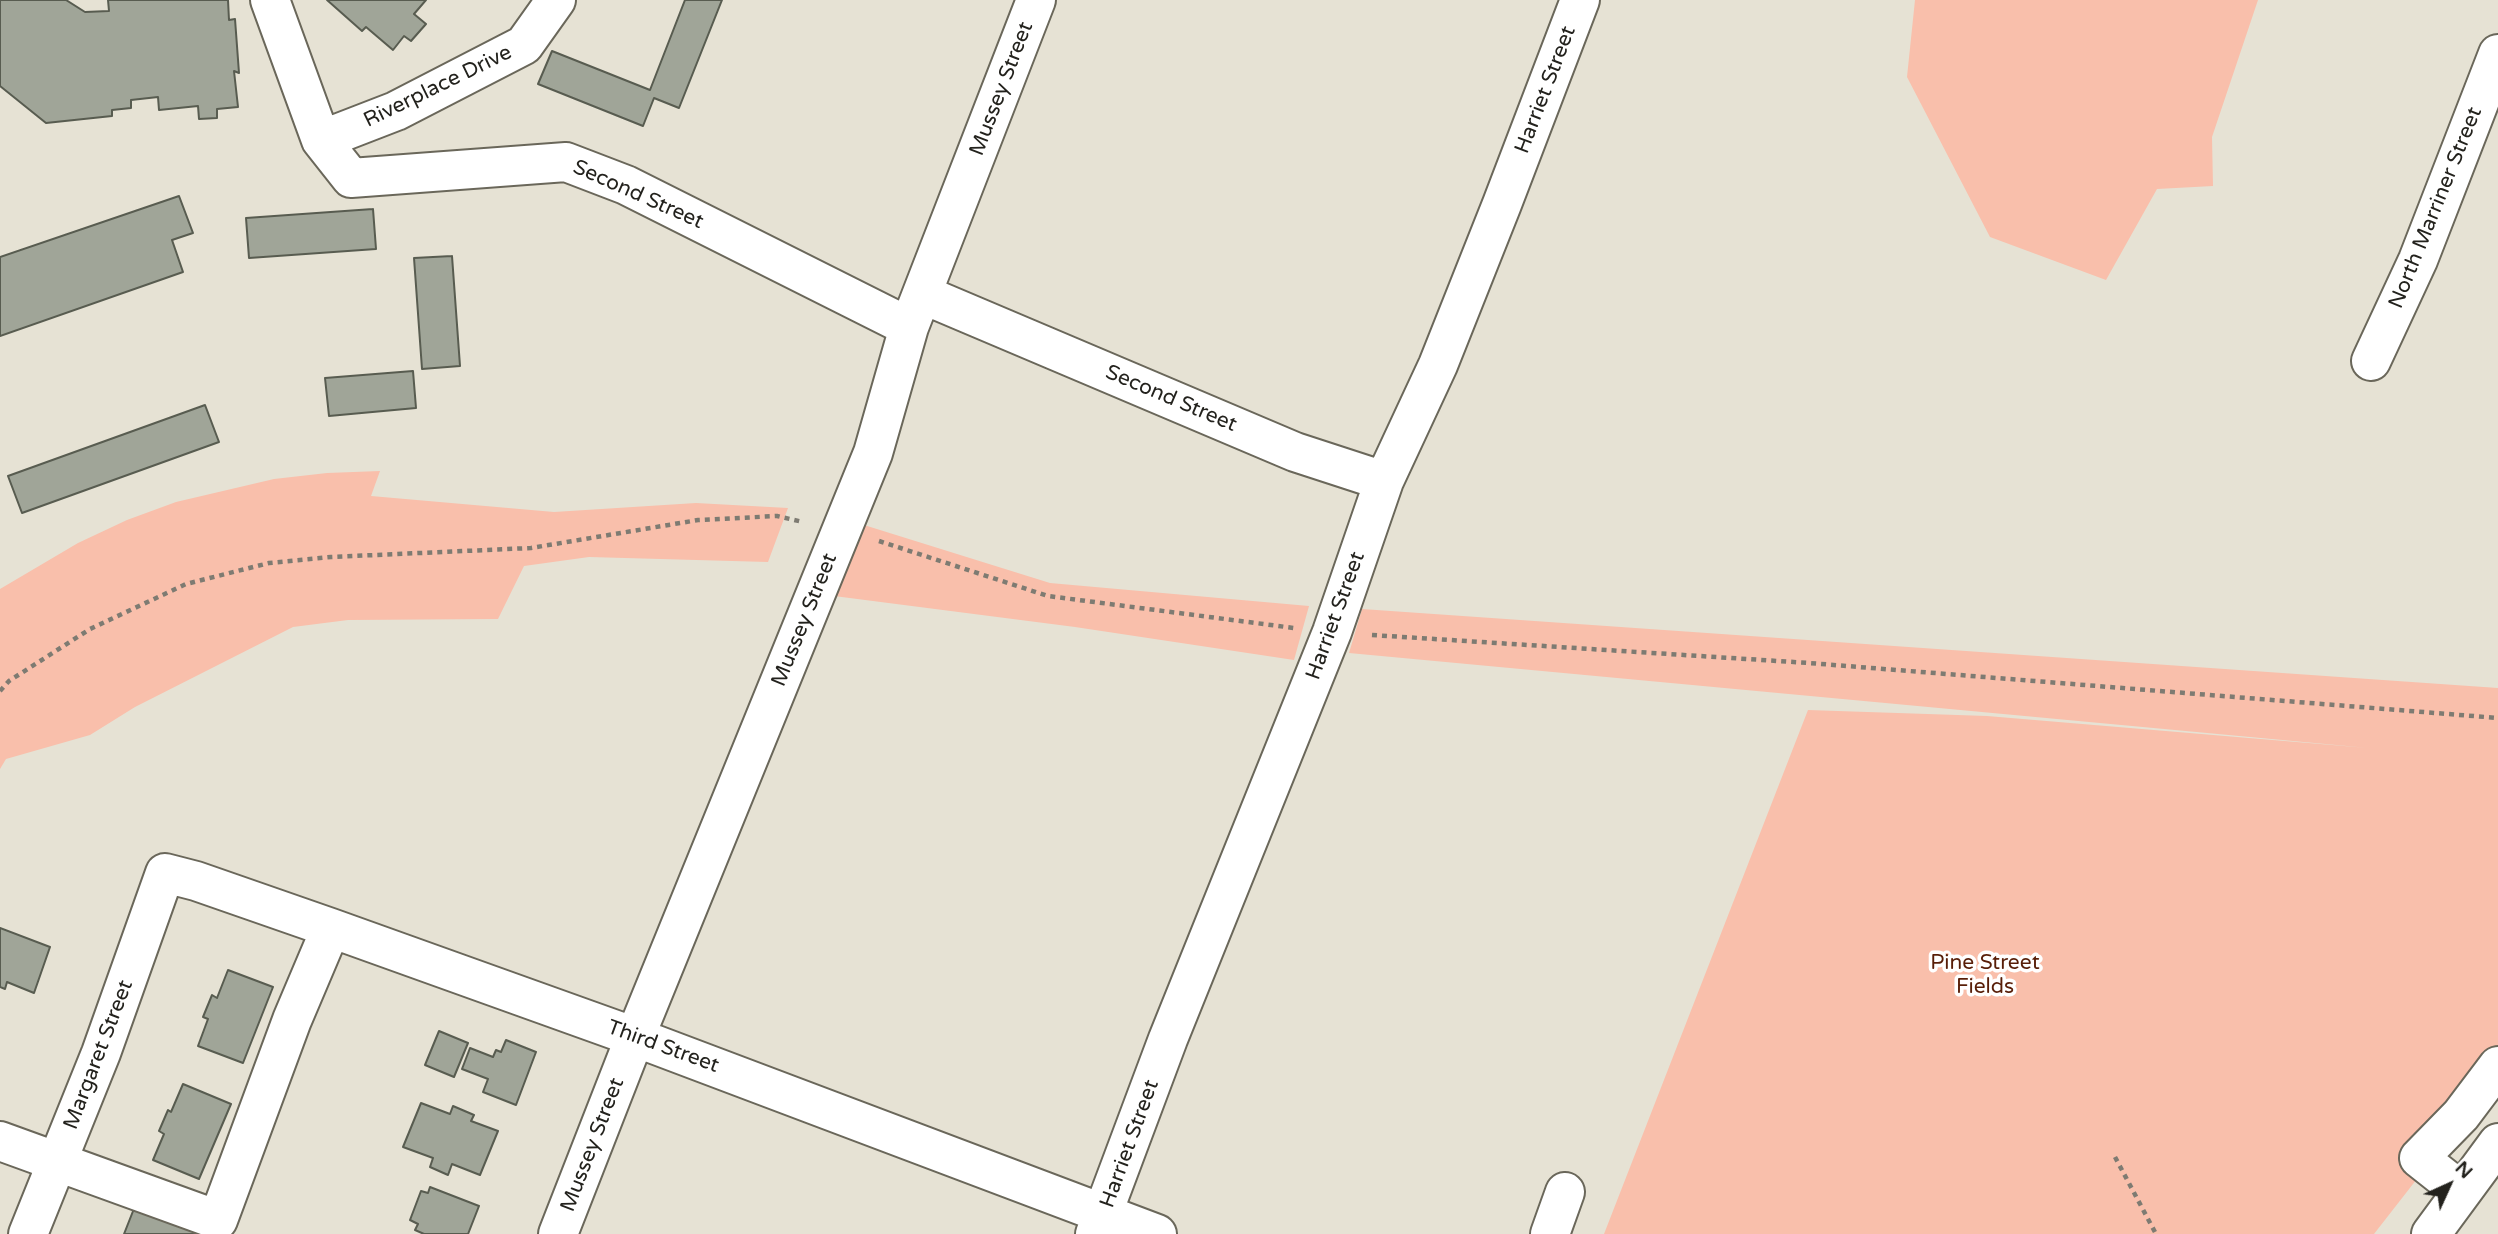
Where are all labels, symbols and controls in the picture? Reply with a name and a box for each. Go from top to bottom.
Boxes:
street label: Mussey Street [965,18,1039,160]
street label: Harriet Street [1510,23,1582,157]
street label: Riverplace Drive [360,40,516,134]
street label: North Marriner Street [2384,103,2488,313]
street label: Second Street [569,155,707,235]
street label: Second Street [1102,360,1240,438]
street label: Harriet Street [1301,549,1371,683]
street label: Mussey Street [767,550,843,690]
park label: Pine Street Fields [1930,950,2040,1000]
street label: Margaret Street [59,977,139,1133]
street label: Third Street [604,1015,722,1079]
street label: Mussey Street [556,1074,630,1216]
street label: Harriet Street [1095,1077,1165,1211]
north arrow [2414,1150,2484,1220]
text: N [2451,1157,2477,1183]

